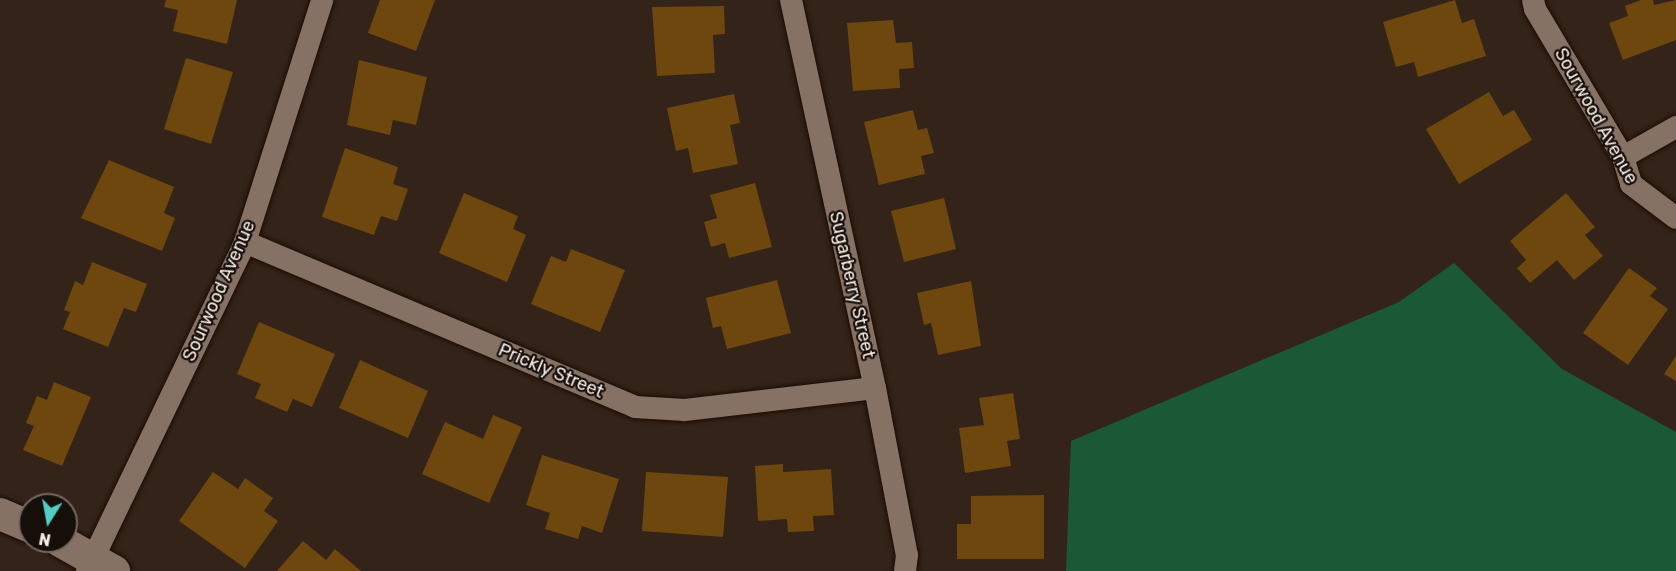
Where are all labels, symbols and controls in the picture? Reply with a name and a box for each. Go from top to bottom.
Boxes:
street label: Sourwood Avenue [1550,44,1642,188]
street label: Sugarberry Street [825,209,879,361]
street label: Sourwood Avenue [178,217,260,365]
street label: Prickly Street [495,339,607,403]
north arrow [18,493,78,553]
text: N [37,529,52,550]

